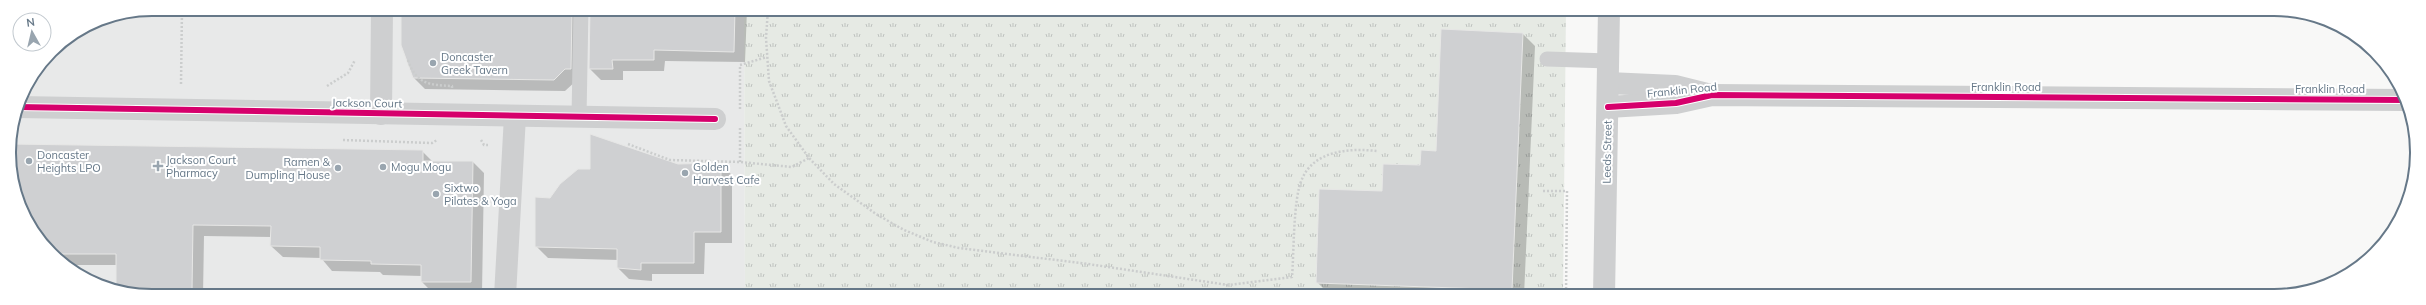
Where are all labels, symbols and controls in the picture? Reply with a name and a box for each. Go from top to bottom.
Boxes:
north arrow [12,12,52,52]
text: N [26,15,36,30]
place label: Doncaster Greek Tavern [441,50,508,77]
marker: Doncaster Greek Tavern [428,58,438,68]
street label: Franklin Road [1646,79,1718,101]
street label: Franklin Road [1971,80,2041,94]
street label: Franklin Road [2295,82,2365,96]
street label: Jackson Court [332,95,402,111]
street label: Leeds Street [1599,120,1615,184]
place label: Doncaster Heights LPO [37,148,101,175]
place label: Jackson Court Pharmacy [166,153,236,180]
place label: Ramen & Dumpling House [245,155,331,182]
marker: Doncaster Heights LPO [24,156,34,166]
place label: Mogu Mogu [391,160,451,174]
place label: Golden Harvest Cafe [693,160,760,187]
marker: Jackson Court Pharmacy [153,161,163,171]
marker: Mogu Mogu [378,162,388,172]
marker: Ramen & Dumpling House [333,163,343,173]
marker: Golden Harvest Cafe [680,168,690,178]
place label: Sixtwo Pilates & Yoga [444,181,517,208]
marker: Sixtwo Pilates & Yoga [431,189,441,199]

